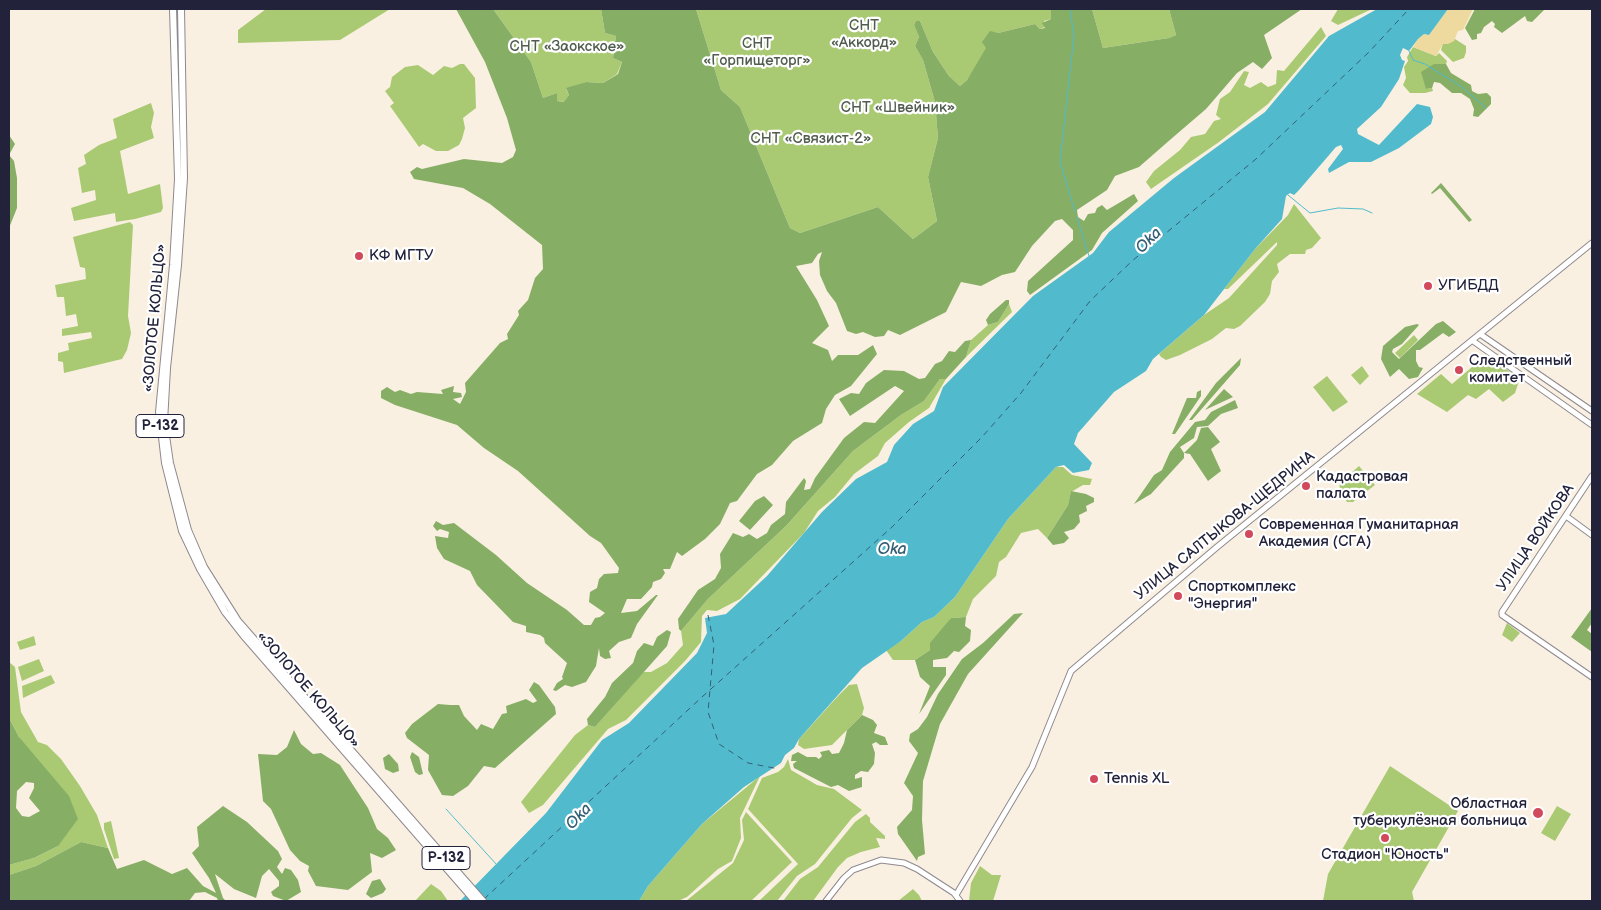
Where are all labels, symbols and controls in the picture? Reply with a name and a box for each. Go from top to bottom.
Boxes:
park label: СНТ «Аккорд» [831,17,897,52]
park label: СНТ «Горпищеторг» [703,35,811,70]
park label: СНТ «Заокское» [510,38,624,56]
park label: СНТ «Швейник» [841,99,955,117]
park label: СНТ «Связист-2» [751,130,871,148]
water label: Oka [1132,224,1166,258]
street label: «ЗОЛОТОЕ КОЛЬЦО» [140,243,170,393]
place label: КФ МГТУ [369,247,434,265]
marker: КФ МГТУ [353,250,365,262]
place label: УГИБДД [1438,277,1499,295]
marker: УГИБДД [1422,280,1434,292]
place label: Следственный комитет [1469,352,1572,387]
marker: Следственный комитет [1453,364,1465,376]
road number: Р-132 [136,414,184,438]
street label: УЛИЦА САЛТЫКОВА-ЩЕДРИНА [1131,448,1319,604]
place label: Кадастровая палата [1316,468,1408,503]
marker: Кадастровая палата [1300,480,1312,492]
street label: УЛИЦА ВОЙКОВА [1494,481,1578,595]
place label: Современная Гуманитарная Академия (СГА) [1259,516,1459,551]
marker: Современная Гуманитарная Академия (СГА) [1243,528,1255,540]
water label: Oka [877,540,907,560]
place label: Спорткомплекс "Энергия" [1188,578,1296,613]
marker: Спорткомплекс "Энергия" [1172,590,1184,602]
street label: «ЗОЛОТОЕ КОЛЬЦО» [252,628,364,752]
place label: Tennis XL [1104,770,1169,788]
marker: Tennis XL [1088,773,1100,785]
place label: Областная туберкулёзная больница [1353,795,1527,830]
water label: Oka [562,800,596,834]
marker: Областная туберкулёзная больница [1531,806,1545,820]
marker: Стадион "Юность" [1379,832,1391,844]
road number: Р-132 [422,846,470,870]
place label: Стадион "Юность" [1321,846,1449,864]

